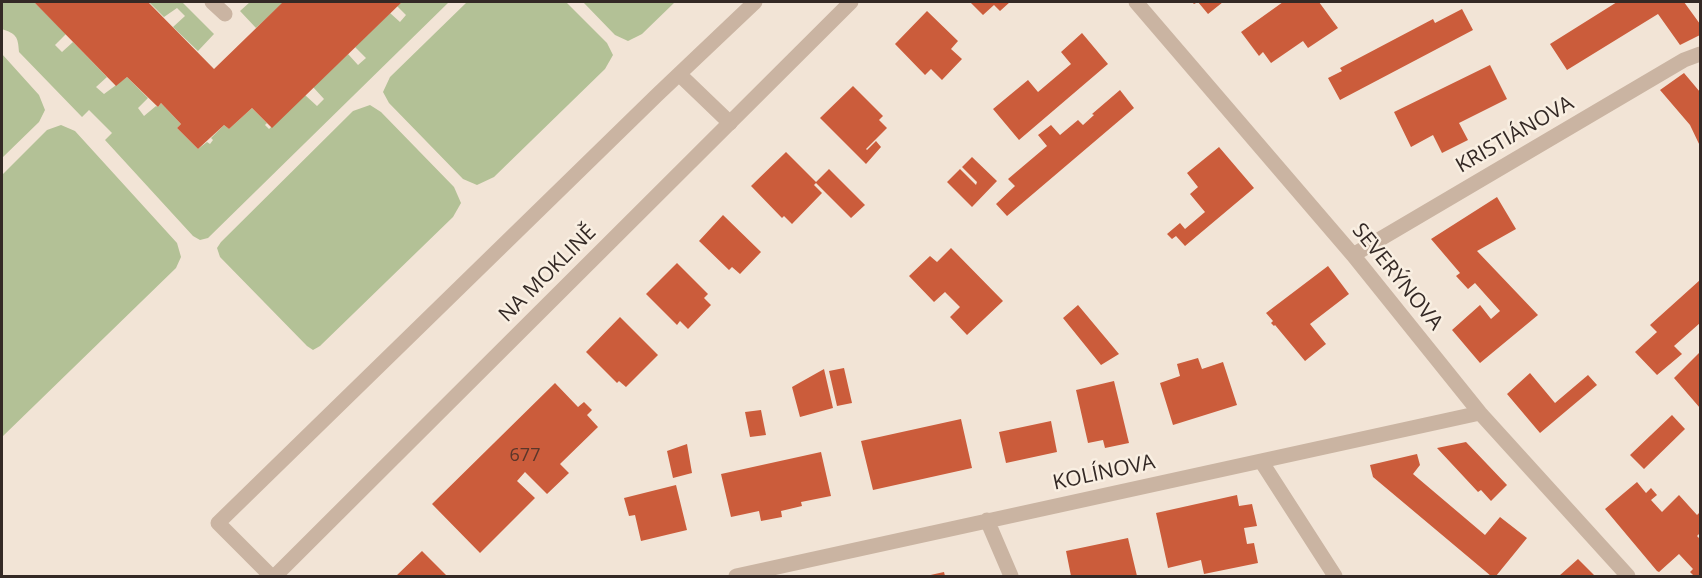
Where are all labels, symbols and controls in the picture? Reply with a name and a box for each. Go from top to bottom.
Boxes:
street label: KRISTIÁNOVA [1452,91,1578,179]
street label: SEVERÝNOVA [1346,219,1448,335]
street label: NA MOKLINĚ [494,220,602,328]
house number: 677 [510,445,540,467]
street label: KOLÍNOVA [1051,450,1157,496]

